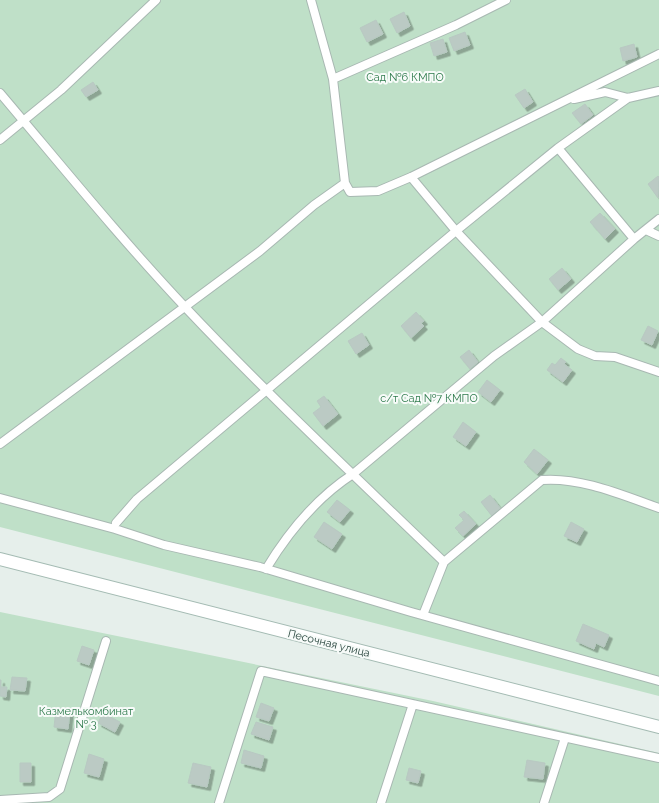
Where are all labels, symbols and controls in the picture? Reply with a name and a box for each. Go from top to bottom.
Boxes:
park label: Сад №6 КМПО [366,71,444,84]
park label: с/т Сад №7 КМПО [380,392,478,405]
street label: Песочная улица [286,627,371,660]
park label: Казмелькомбинат № 3 [39,705,134,731]

